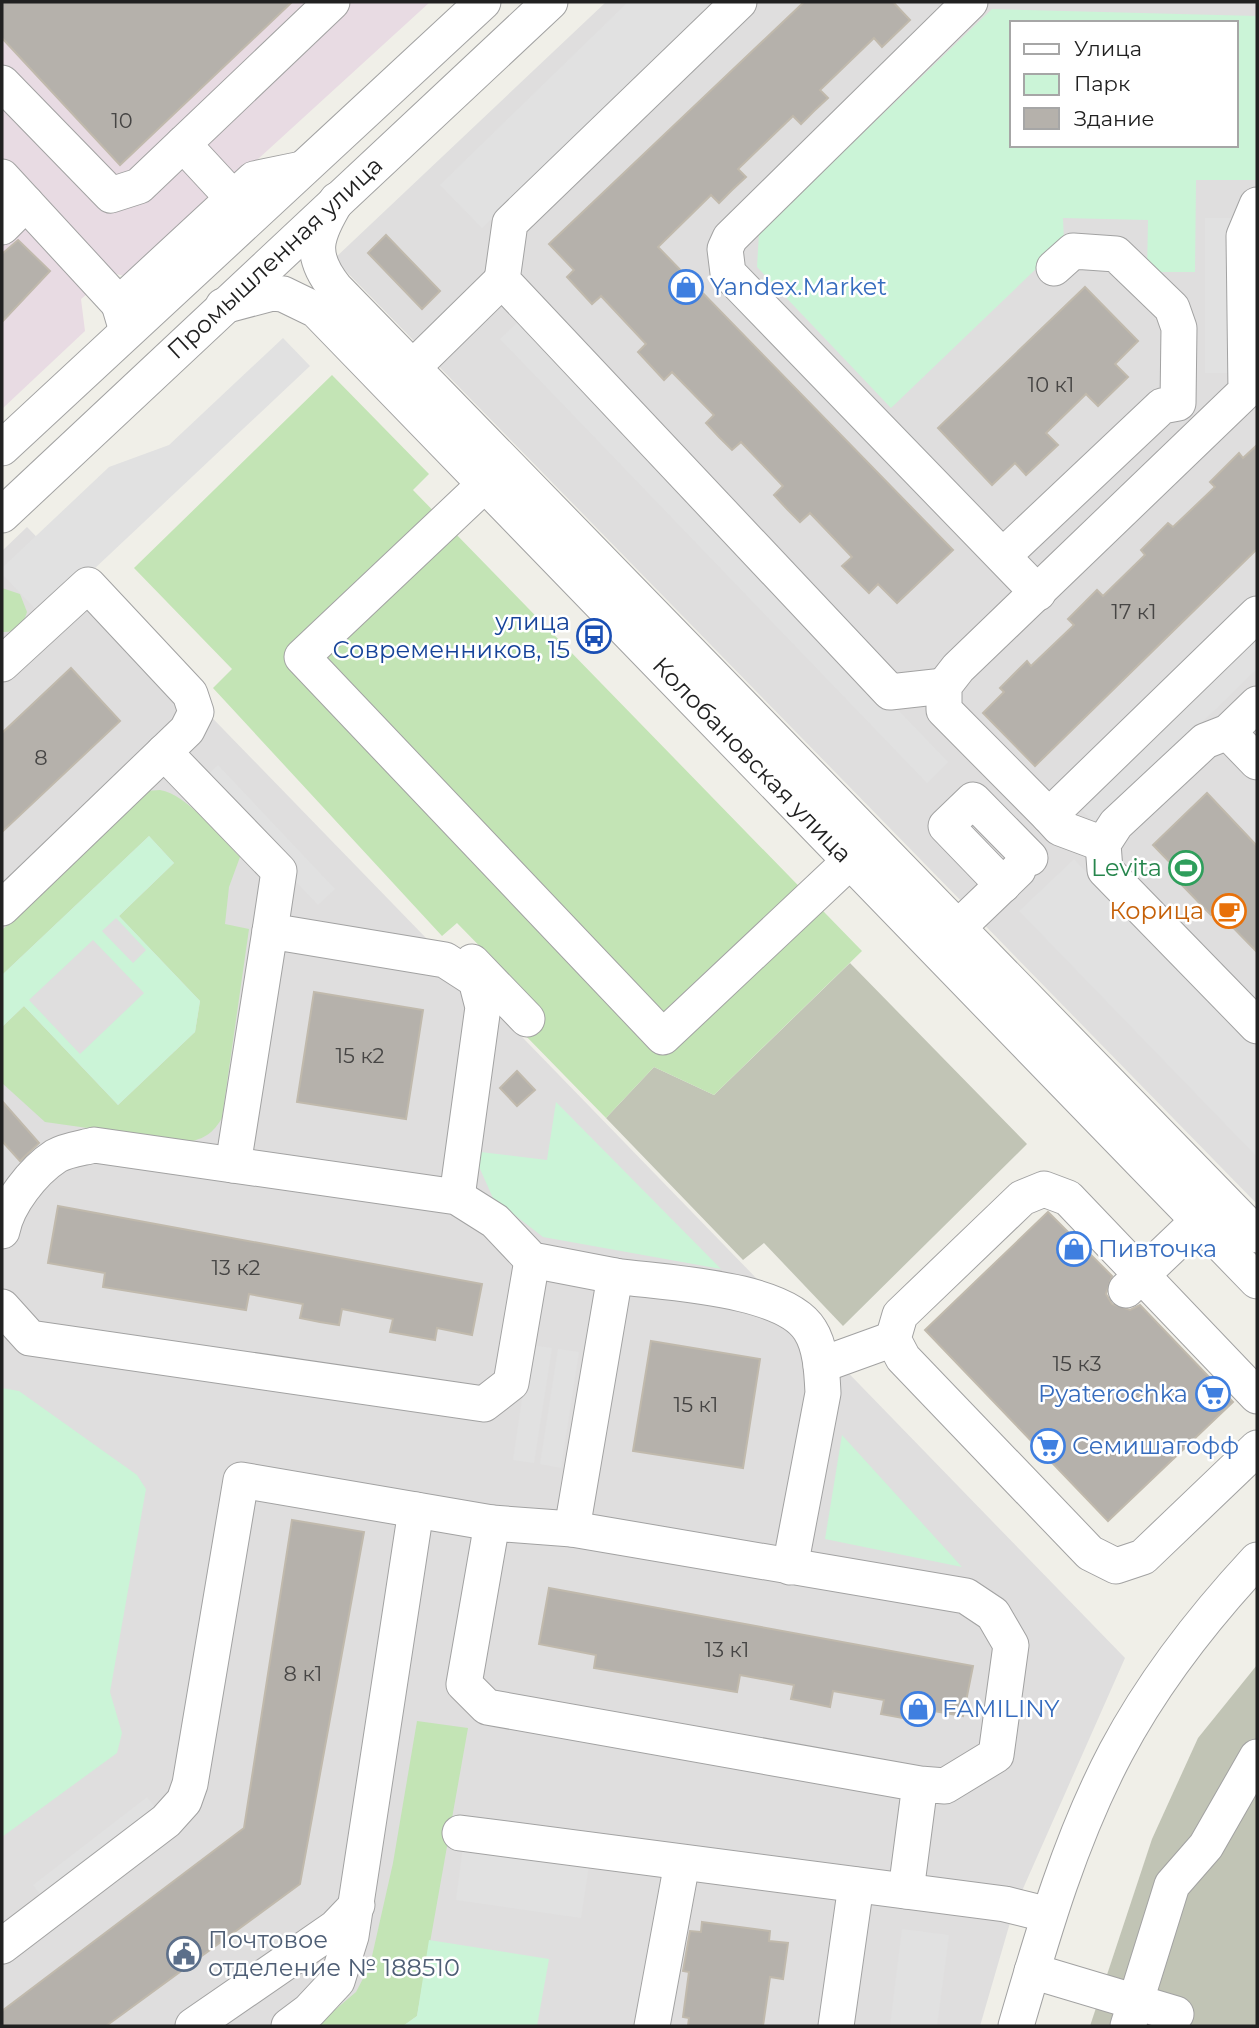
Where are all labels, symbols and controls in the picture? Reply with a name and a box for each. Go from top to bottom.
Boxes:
legend [1010,21,1238,147]
text: Улица [1074,36,1142,61]
text: Парк [1074,71,1130,96]
text: Здание [1074,106,1155,131]
house number: 10 [111,108,133,133]
street label: Промышленная улица [161,150,388,365]
shop icon: Yandex.Market [667,268,705,306]
place label: Yandex.Market [710,272,887,301]
house number: 10 к1 [1028,372,1074,397]
house number: 17 к1 [1111,599,1157,624]
place label: улица Современников, 15 [332,607,570,664]
bus stop icon: улица Современников, 15 [575,617,613,655]
street label: Колобановская улица [647,651,858,868]
house number: 8 [34,745,48,770]
sports icon: Levita [1167,849,1205,887]
place label: Levita [1091,853,1162,882]
cafe icon: Корица [1210,892,1248,930]
place label: Корица [1109,896,1204,925]
house number: 15 к2 [335,1043,385,1068]
shop icon: Пивточка [1055,1230,1093,1268]
place label: Пивточка [1098,1234,1217,1263]
house number: 13 к2 [212,1255,261,1280]
house number: 15 к3 [1052,1351,1102,1376]
supermarket icon: Pyaterochka [1194,1375,1232,1413]
place label: Pyaterochka [1038,1379,1188,1408]
house number: 15 к1 [674,1392,718,1417]
supermarket icon: Семишагофф [1029,1427,1067,1465]
place label: Семишагофф [1072,1431,1239,1460]
house number: 13 к1 [705,1637,749,1662]
house number: 8 к1 [284,1661,322,1686]
shop icon: FAMILINY [899,1690,937,1728]
place label: FAMILINY [942,1694,1060,1723]
place label: Почтовое отделение № 188510 [208,1925,460,1982]
public building icon: Почтовое отделение № 188510 [165,1935,203,1973]

